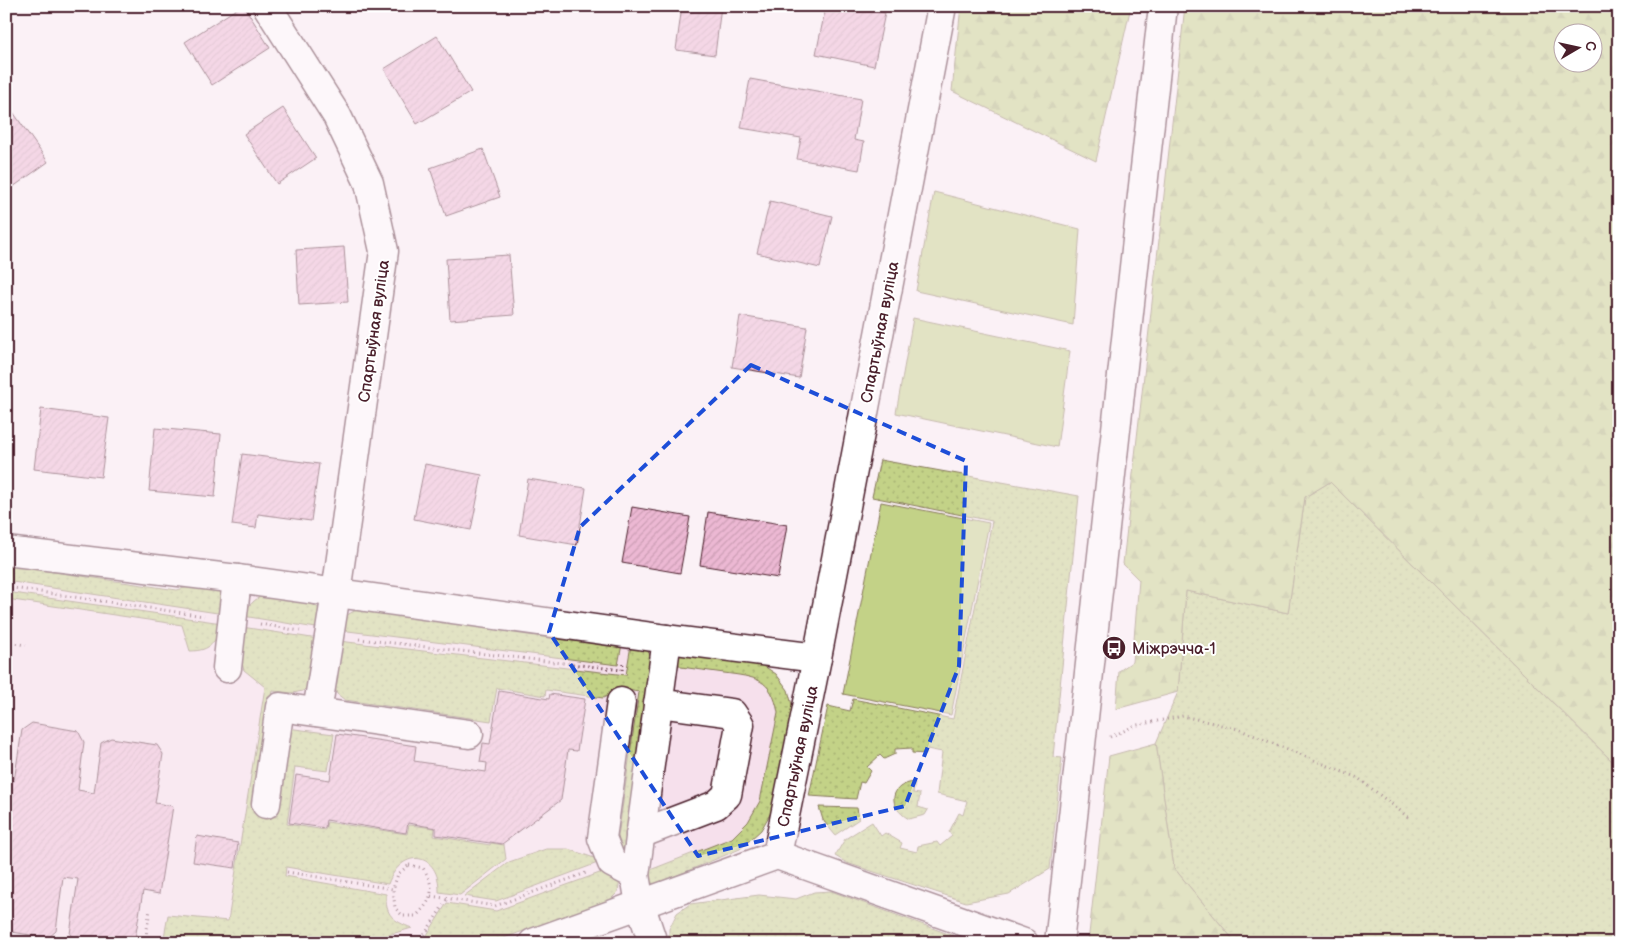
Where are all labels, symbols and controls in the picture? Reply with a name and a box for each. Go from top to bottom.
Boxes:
north arrow [1552,22,1602,72]
text: С [1581,40,1600,52]
street label: Спартыўная вуліца [355,258,394,404]
street label: Спартыўная вуліца [857,259,904,405]
bus stop icon: Міжрэчча-1 [1101,635,1127,661]
place label: Міжрэчча-1 [1132,640,1216,659]
street label: Спартыўная вуліца [774,683,823,829]

